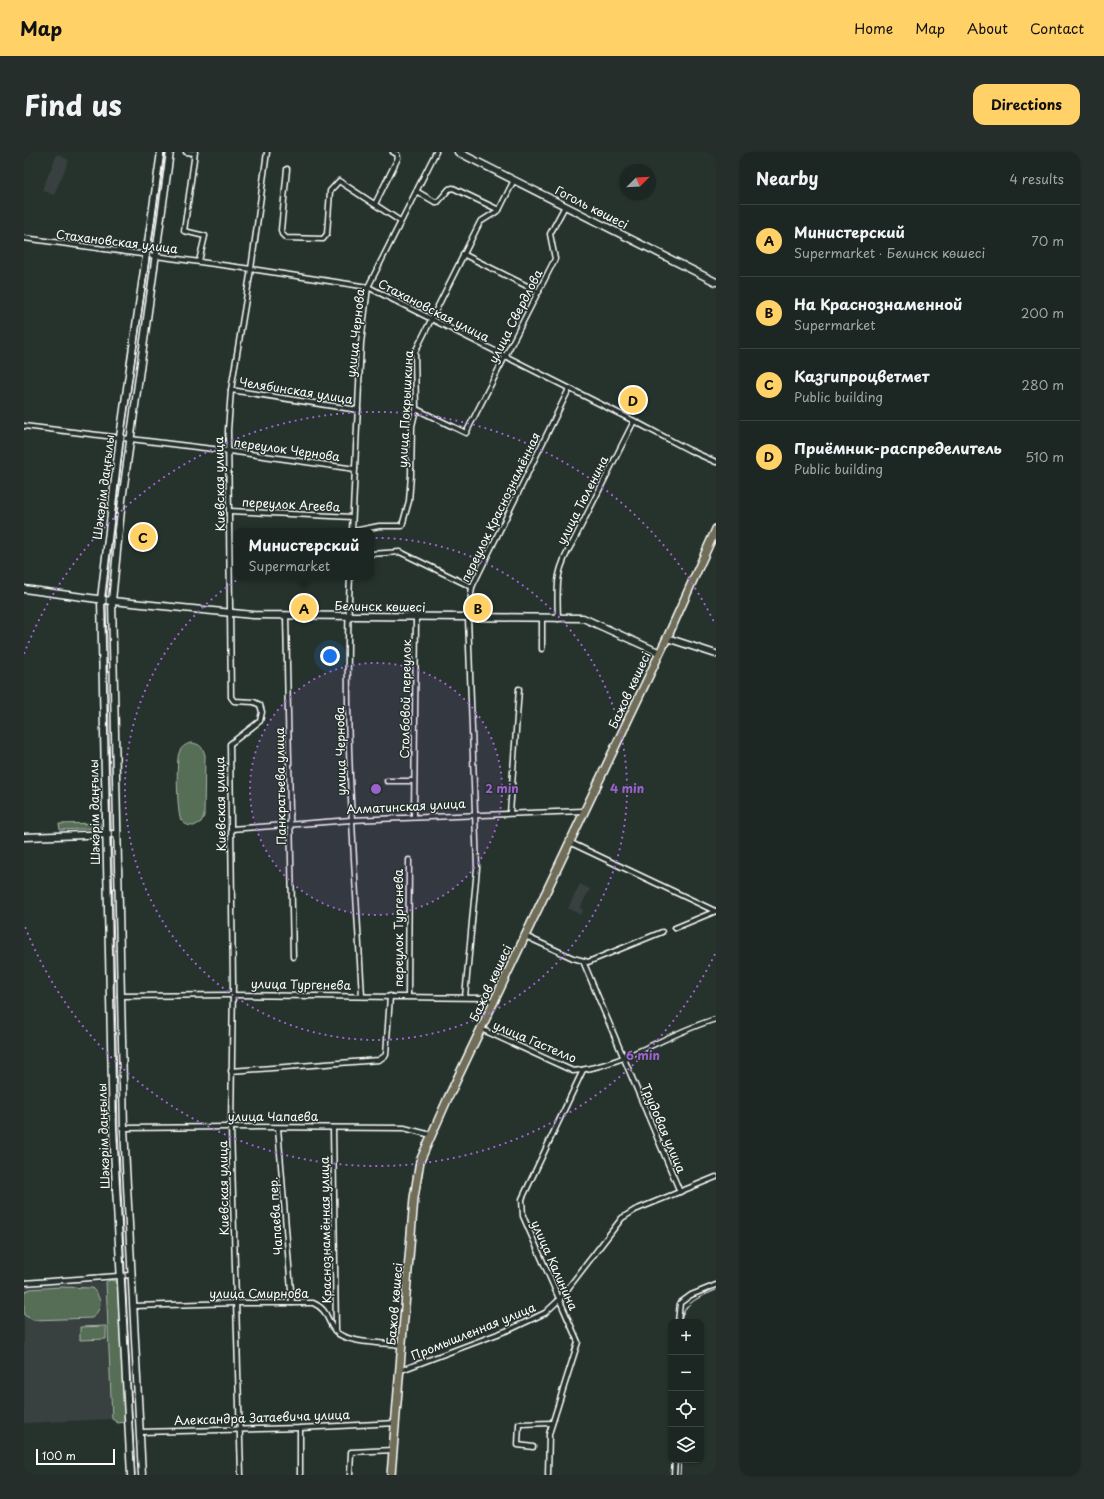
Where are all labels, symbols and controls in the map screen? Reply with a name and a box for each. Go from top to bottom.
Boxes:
text: Map [20,14,62,42]
text: Home [854,18,893,39]
text: Map [915,18,945,39]
text: About [967,18,1008,39]
text: Contact [1030,18,1084,39]
text: Find us [24,83,122,126]
button: Directions [973,84,1080,125]
north arrow [620,164,656,200]
text: Nearby [756,165,818,191]
text: 4 results [1010,169,1064,188]
street label: Гоголь көшесі [552,181,632,233]
text: Министерский [794,220,905,243]
street label: Стахановская улица [55,225,179,257]
text: A [764,231,774,250]
text: 70 m [1031,231,1064,250]
text: Supermarket · Белинск көшесі [794,243,985,262]
street label: улица Свердлова [484,266,547,366]
street label: Стахановская улица [375,274,493,346]
street label: улица Чернова [341,287,369,378]
text: На Краснознаменной [794,292,962,315]
text: B [765,303,773,322]
text: 200 m [1021,303,1064,322]
text: Supermarket [794,315,876,334]
street label: улица Покрышкина [393,349,417,468]
text: Казгипроцветмет [794,364,929,387]
street label: Челябинская улица [238,372,355,408]
text: C [764,375,774,394]
text: 280 m [1022,375,1064,394]
pin: D [620,385,646,415]
text: Public building [794,387,883,406]
street label: переулок Краснознамённая [456,429,544,585]
street label: Шәкәрім даңғылы [88,433,118,541]
street label: переулок Чернова [233,433,342,465]
street label: Киевская улица [209,436,229,532]
text: Приёмник-распределитель [794,436,1002,459]
text: D [764,447,774,466]
text: 510 m [1025,447,1064,466]
street label: улица Тюленина [552,452,612,548]
text: Public building [794,459,883,478]
street label: переулок Агеева [241,492,341,516]
pin: C [130,522,156,552]
popup [234,528,374,580]
text: Министерский [249,533,359,556]
text: Supermarket [249,556,330,575]
pin: A [291,593,317,623]
pin: B [465,593,491,623]
street label: Белинск көшесі [334,596,426,616]
street label: Столбовой переулок [395,638,415,759]
your location [320,646,340,666]
street label: Бажов көшесі [603,649,655,731]
street label: улица Чернова [330,706,350,796]
street label: Панкратьева улица [270,727,290,845]
street label: Киевская улица [210,756,230,852]
street label: Шәкәрім даңғылы [84,759,104,865]
text: 2 min [485,779,519,797]
text: 4 min [610,779,644,797]
centre of rings [369,782,383,796]
street label: Алматинская улица [346,794,466,818]
street label: переулок Тургенева [389,868,407,987]
street label: Бажов көшесі [464,942,516,1024]
street label: улица Тургенева [251,974,352,994]
street label: улица Гастелло [490,1015,580,1067]
text: 6 min [626,1046,660,1064]
street label: Трудовая улица [637,1081,691,1176]
street label: Шәкәрім даңғылы [92,1083,114,1189]
street label: улица Чапаева [228,1107,319,1125]
street label: Киевская улица [213,1140,233,1236]
street label: Краснознамённая улица [315,1156,335,1304]
street label: Чапаева пер. [263,1176,287,1256]
street label: улица Калинина [527,1217,583,1313]
street label: Бажов көшесі [381,1262,407,1346]
street label: улица Смирнова [209,1284,309,1302]
street label: Промышленная улица [408,1298,539,1364]
map controls [668,1319,704,1463]
button: + [668,1319,704,1355]
button: − [668,1355,704,1391]
button: locate [668,1391,704,1427]
street label: Александра Затаевича улица [174,1405,351,1429]
button: layers [668,1427,704,1463]
scale bar [36,1447,115,1466]
text: 100 m [42,1447,76,1464]

